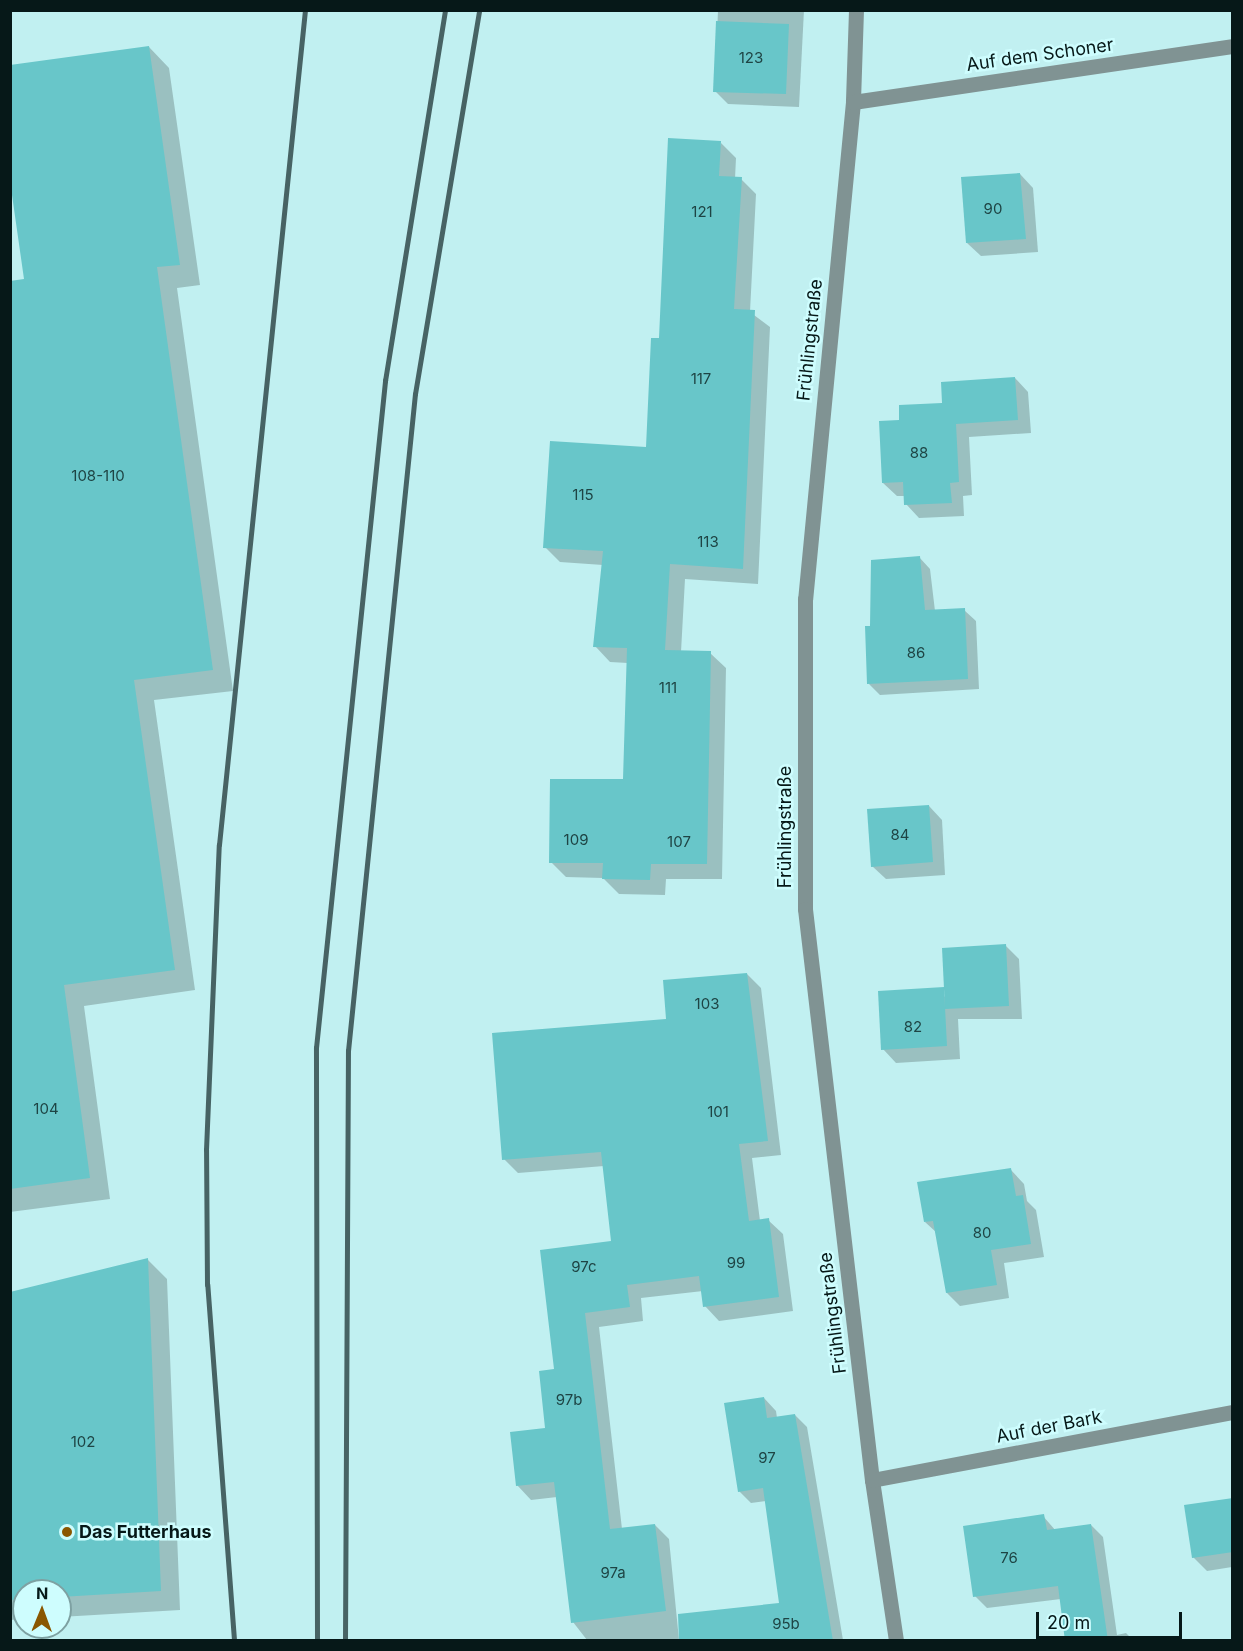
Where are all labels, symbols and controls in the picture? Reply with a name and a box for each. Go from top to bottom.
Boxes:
street label: Auf dem Schoner [965,34,1115,76]
house number: 123 [739,49,763,67]
house number: 90 [984,200,1002,218]
house number: 121 [691,203,713,221]
street label: Frühlingstraße [793,278,827,402]
house number: 117 [691,370,711,388]
house number: 88 [910,444,928,462]
house number: 108-110 [71,467,125,485]
house number: 115 [572,486,594,504]
house number: 113 [697,533,719,551]
house number: 86 [907,644,925,662]
house number: 111 [659,679,677,697]
street label: Frühlingstraße [774,766,796,888]
house number: 84 [891,826,909,844]
house number: 109 [564,831,588,849]
house number: 107 [667,833,691,851]
house number: 103 [695,995,719,1013]
house number: 82 [904,1018,922,1036]
house number: 104 [33,1100,59,1118]
house number: 101 [707,1103,729,1121]
house number: 80 [973,1224,991,1242]
street label: Frühlingstraße [815,1251,851,1375]
house number: 99 [727,1254,745,1272]
house number: 97c [571,1258,597,1276]
house number: 97b [556,1391,582,1409]
street label: Auf der Bark [994,1406,1104,1448]
house number: 102 [71,1433,95,1451]
house number: 97 [758,1449,776,1467]
place label: Das Futterhaus [79,1521,212,1543]
marker: Das Futterhaus [60,1525,74,1539]
house number: 76 [1000,1549,1018,1567]
house number: 97a [600,1564,626,1582]
north arrow [12,1579,72,1639]
text: N [36,1583,49,1603]
scale bar [1039,1600,1184,1638]
text: 20 m [1047,1612,1090,1633]
house number: 95b [772,1615,800,1633]

